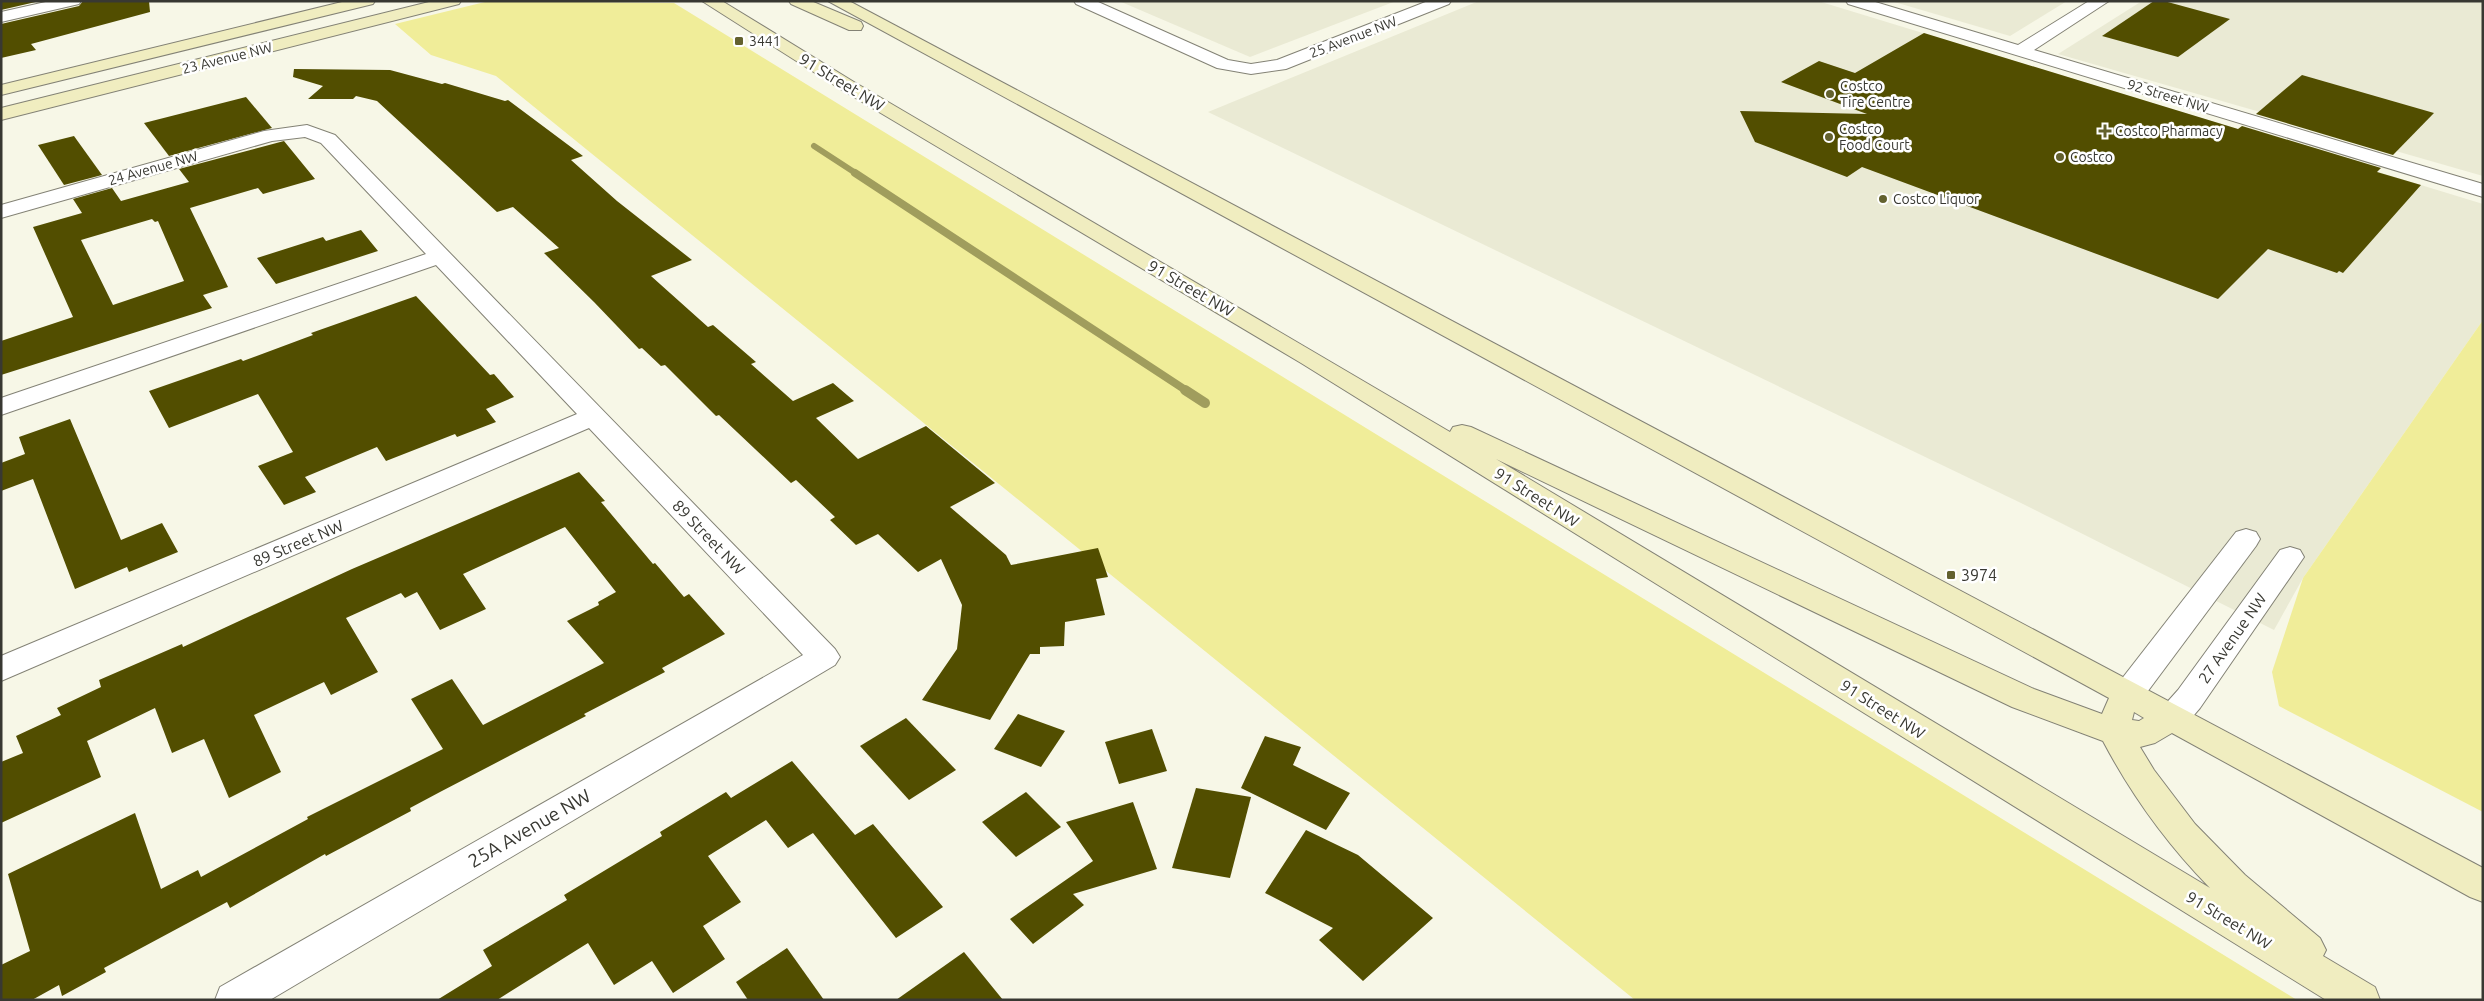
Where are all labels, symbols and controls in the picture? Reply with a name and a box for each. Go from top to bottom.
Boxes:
street label: 25 Avenue NW [1307,13,1399,61]
place label: 3441 [749,33,781,49]
marker: 3441 [733,35,745,47]
street label: 23 Avenue NW [180,39,274,77]
street label: 91 Street NW [796,49,888,115]
street label: 92 Street NW [2125,76,2211,116]
place label: Costco Tire Centre [1840,78,1911,110]
marker: Costco Tire Centre [1824,88,1836,100]
place label: Costco Food Court [1839,121,1910,153]
place label: Costco Pharmacy [2115,123,2223,139]
marker: Costco Pharmacy [2099,125,2111,137]
marker: Costco Food Court [1823,131,1835,143]
street label: 24 Avenue NW [106,148,200,188]
place label: Costco [2070,149,2113,165]
marker: Costco [2054,151,2066,163]
place label: Costco Liquor [1893,191,1980,207]
marker: Costco Liquor [1877,193,1889,205]
street label: 91 Street NW [1145,256,1237,320]
street label: 91 Street NW [1491,464,1583,530]
street label: 89 Street NW [669,496,749,578]
street label: 89 Street NW [250,516,346,570]
place label: 3974 [1961,566,1997,584]
marker: 3974 [1945,569,1957,581]
street label: 27 Avenue NW [2194,589,2270,686]
street label: 91 Street NW [1837,676,1929,742]
street label: 25A Avenue NW [464,784,594,872]
street label: 91 Street NW [2183,887,2275,953]

